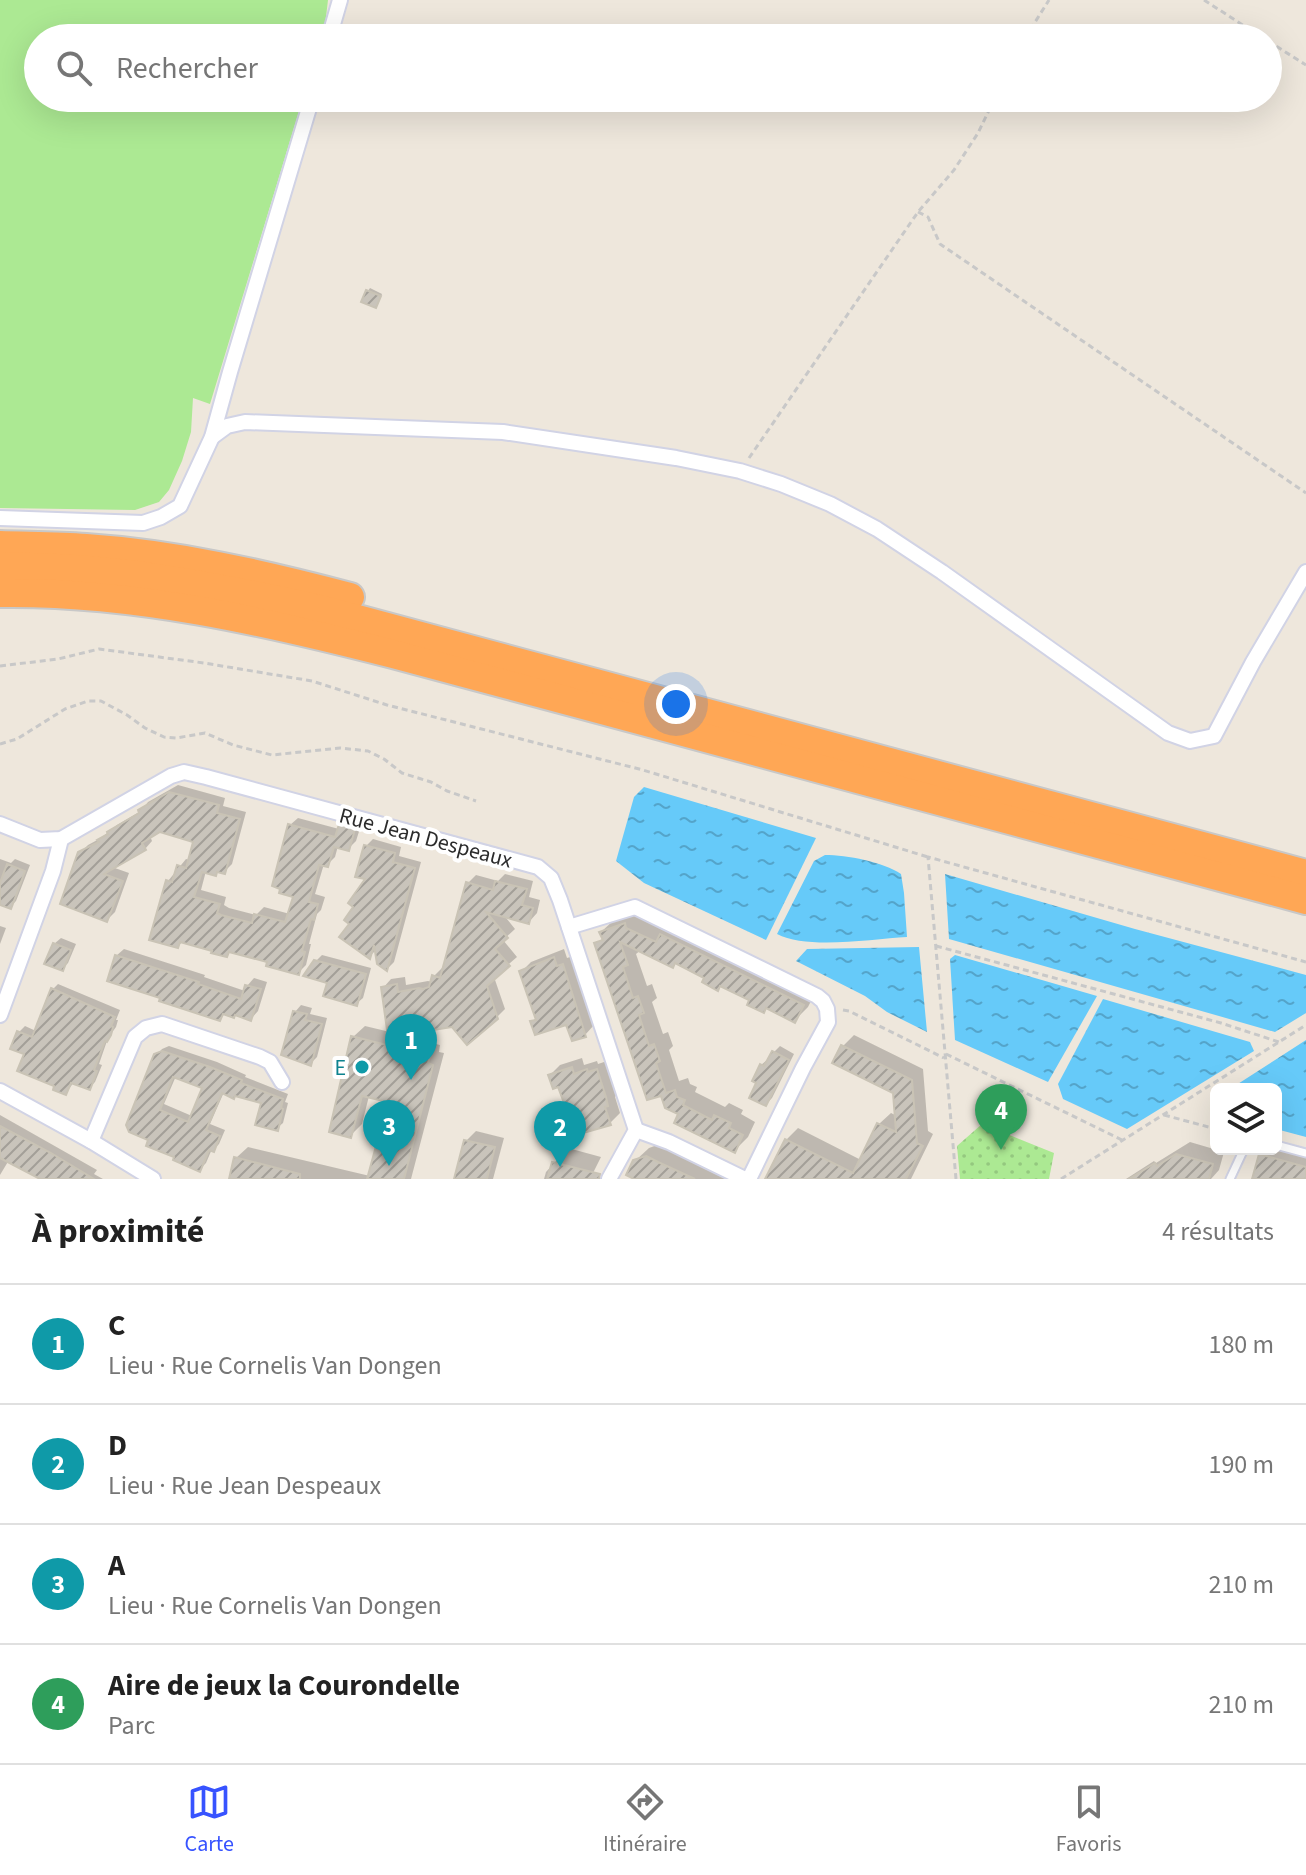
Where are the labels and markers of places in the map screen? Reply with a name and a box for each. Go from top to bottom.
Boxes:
pin: 1 [385,1014,437,1080]
place label: E [334,1052,346,1084]
marker: E [353,1058,371,1076]
pin: 4 [975,1084,1027,1150]
pin: 3 [363,1100,415,1166]
pin: 2 [534,1101,586,1167]

